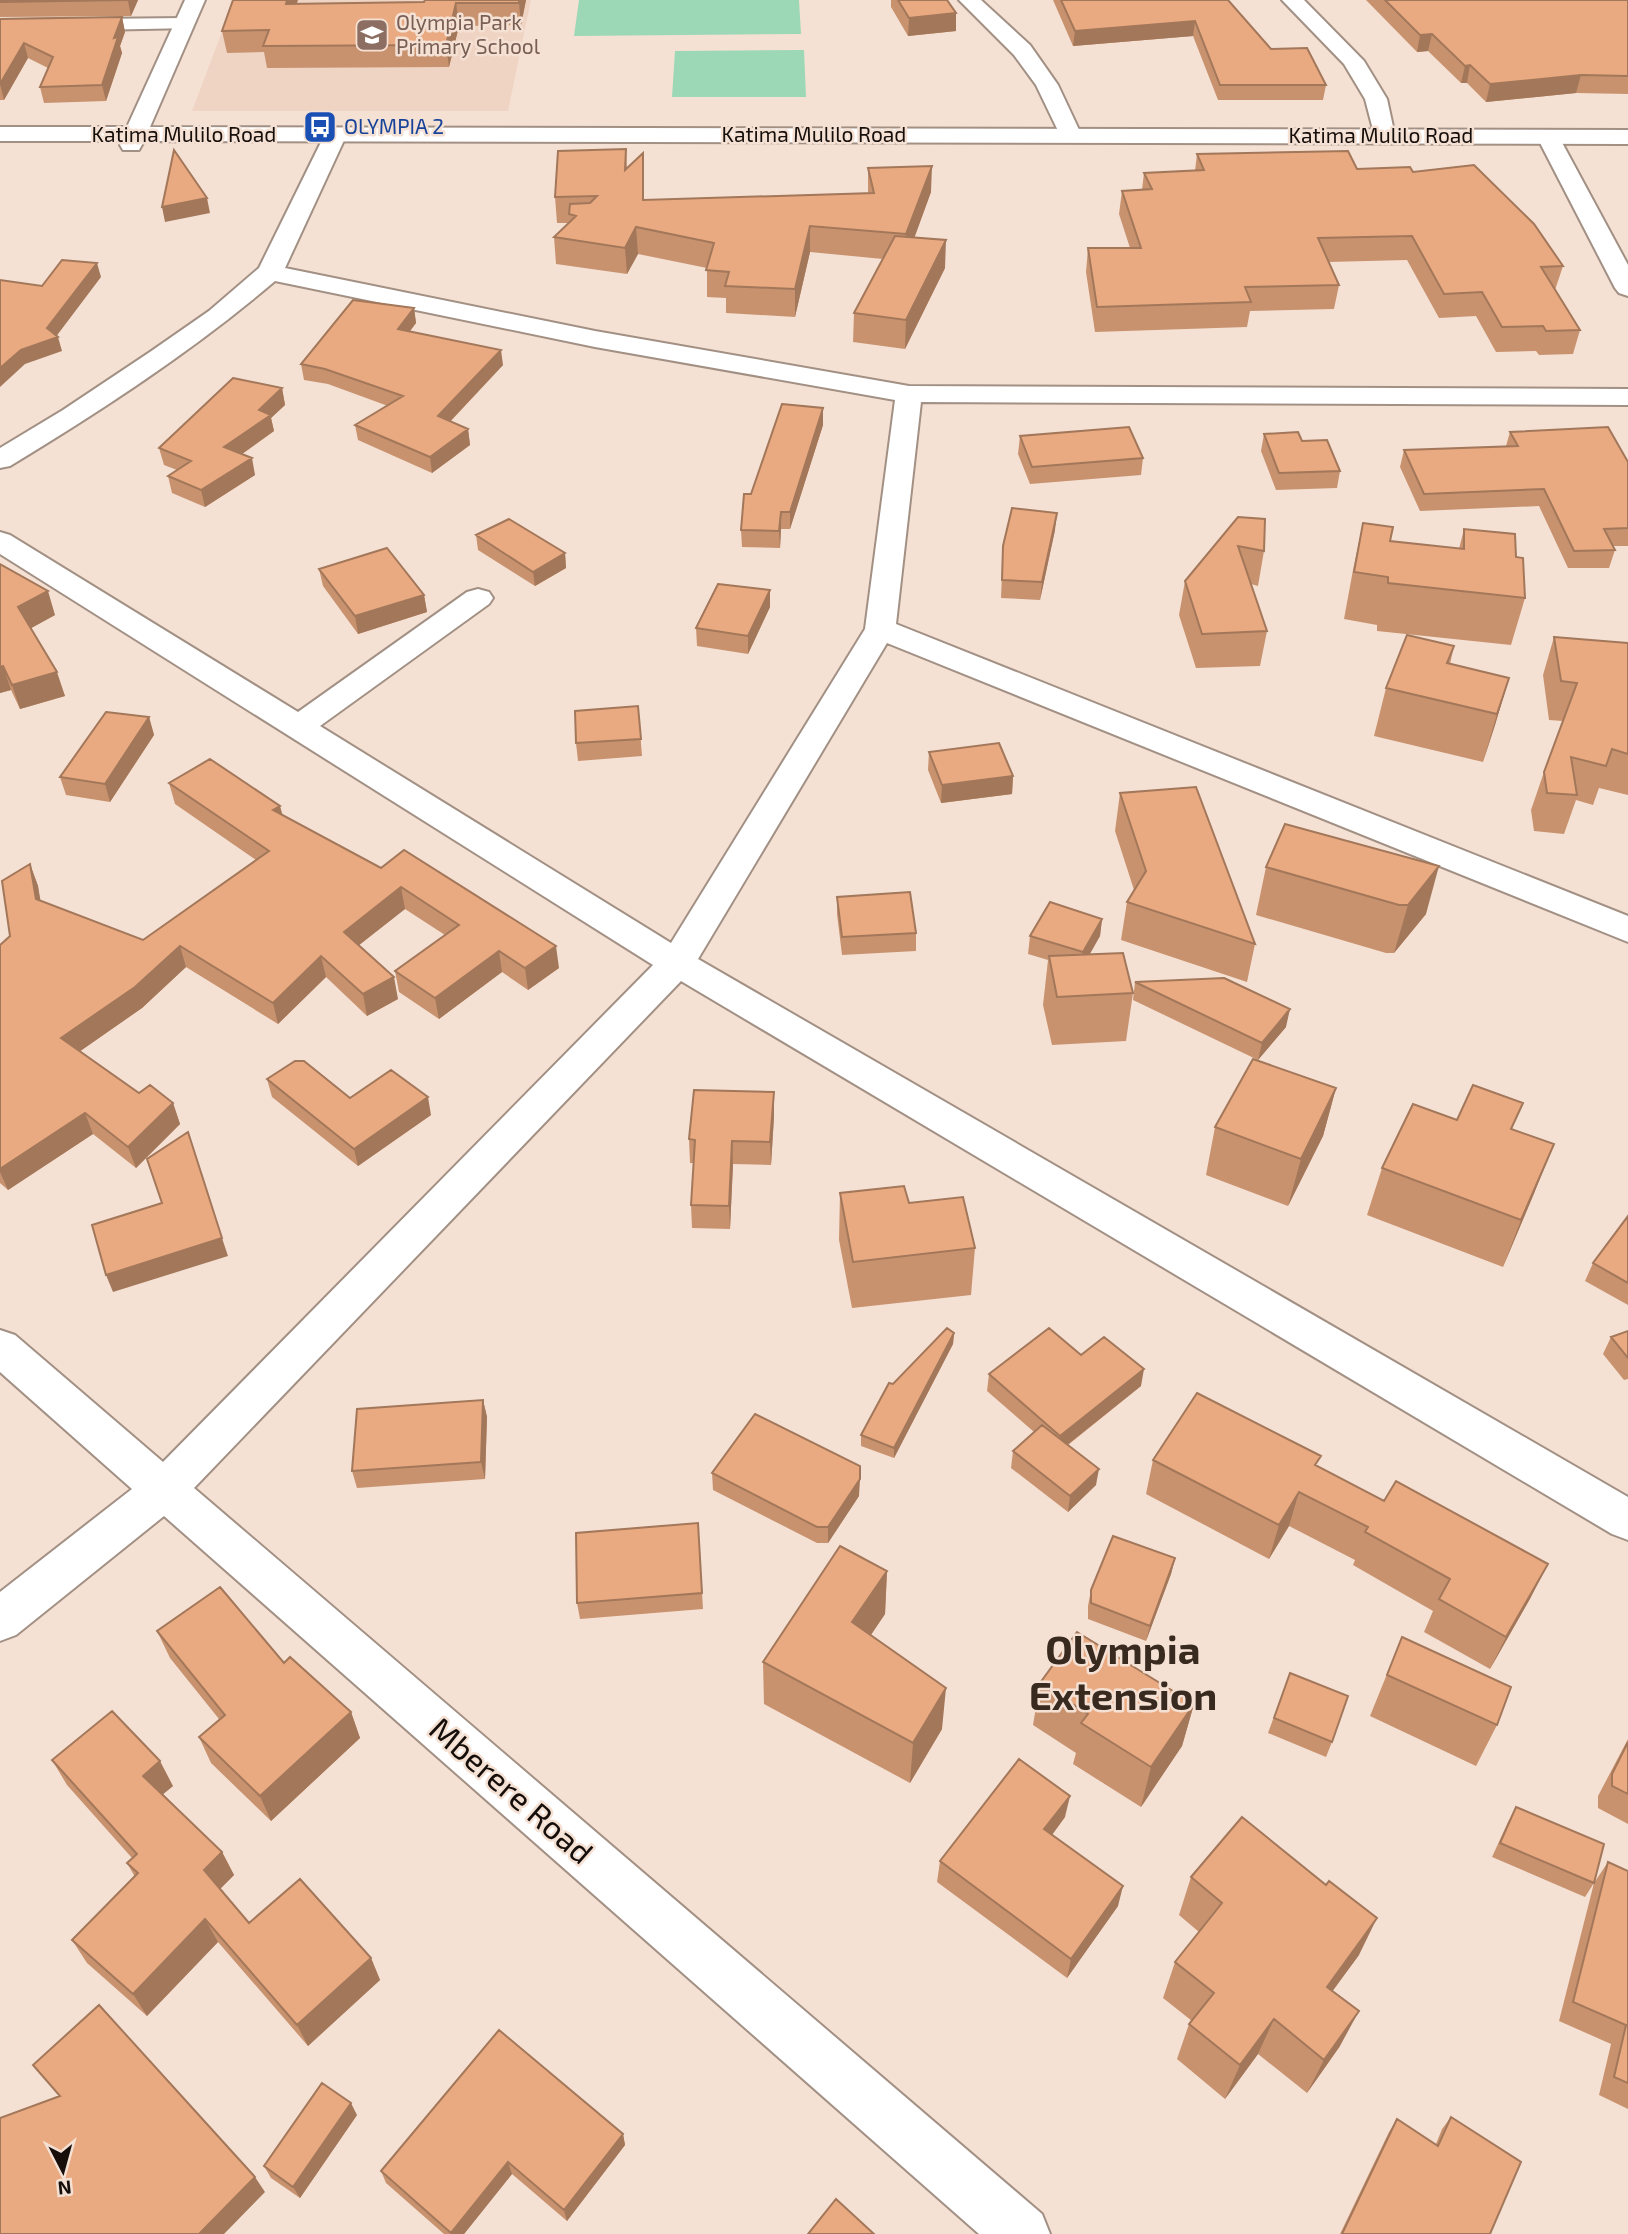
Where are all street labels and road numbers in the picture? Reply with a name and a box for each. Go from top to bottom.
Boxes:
street label: Katima Mulilo Road [92,121,276,146]
street label: Katima Mulilo Road [722,121,906,146]
street label: Katima Mulilo Road [1289,122,1473,147]
street label: Mberere Road [423,1708,602,1871]

